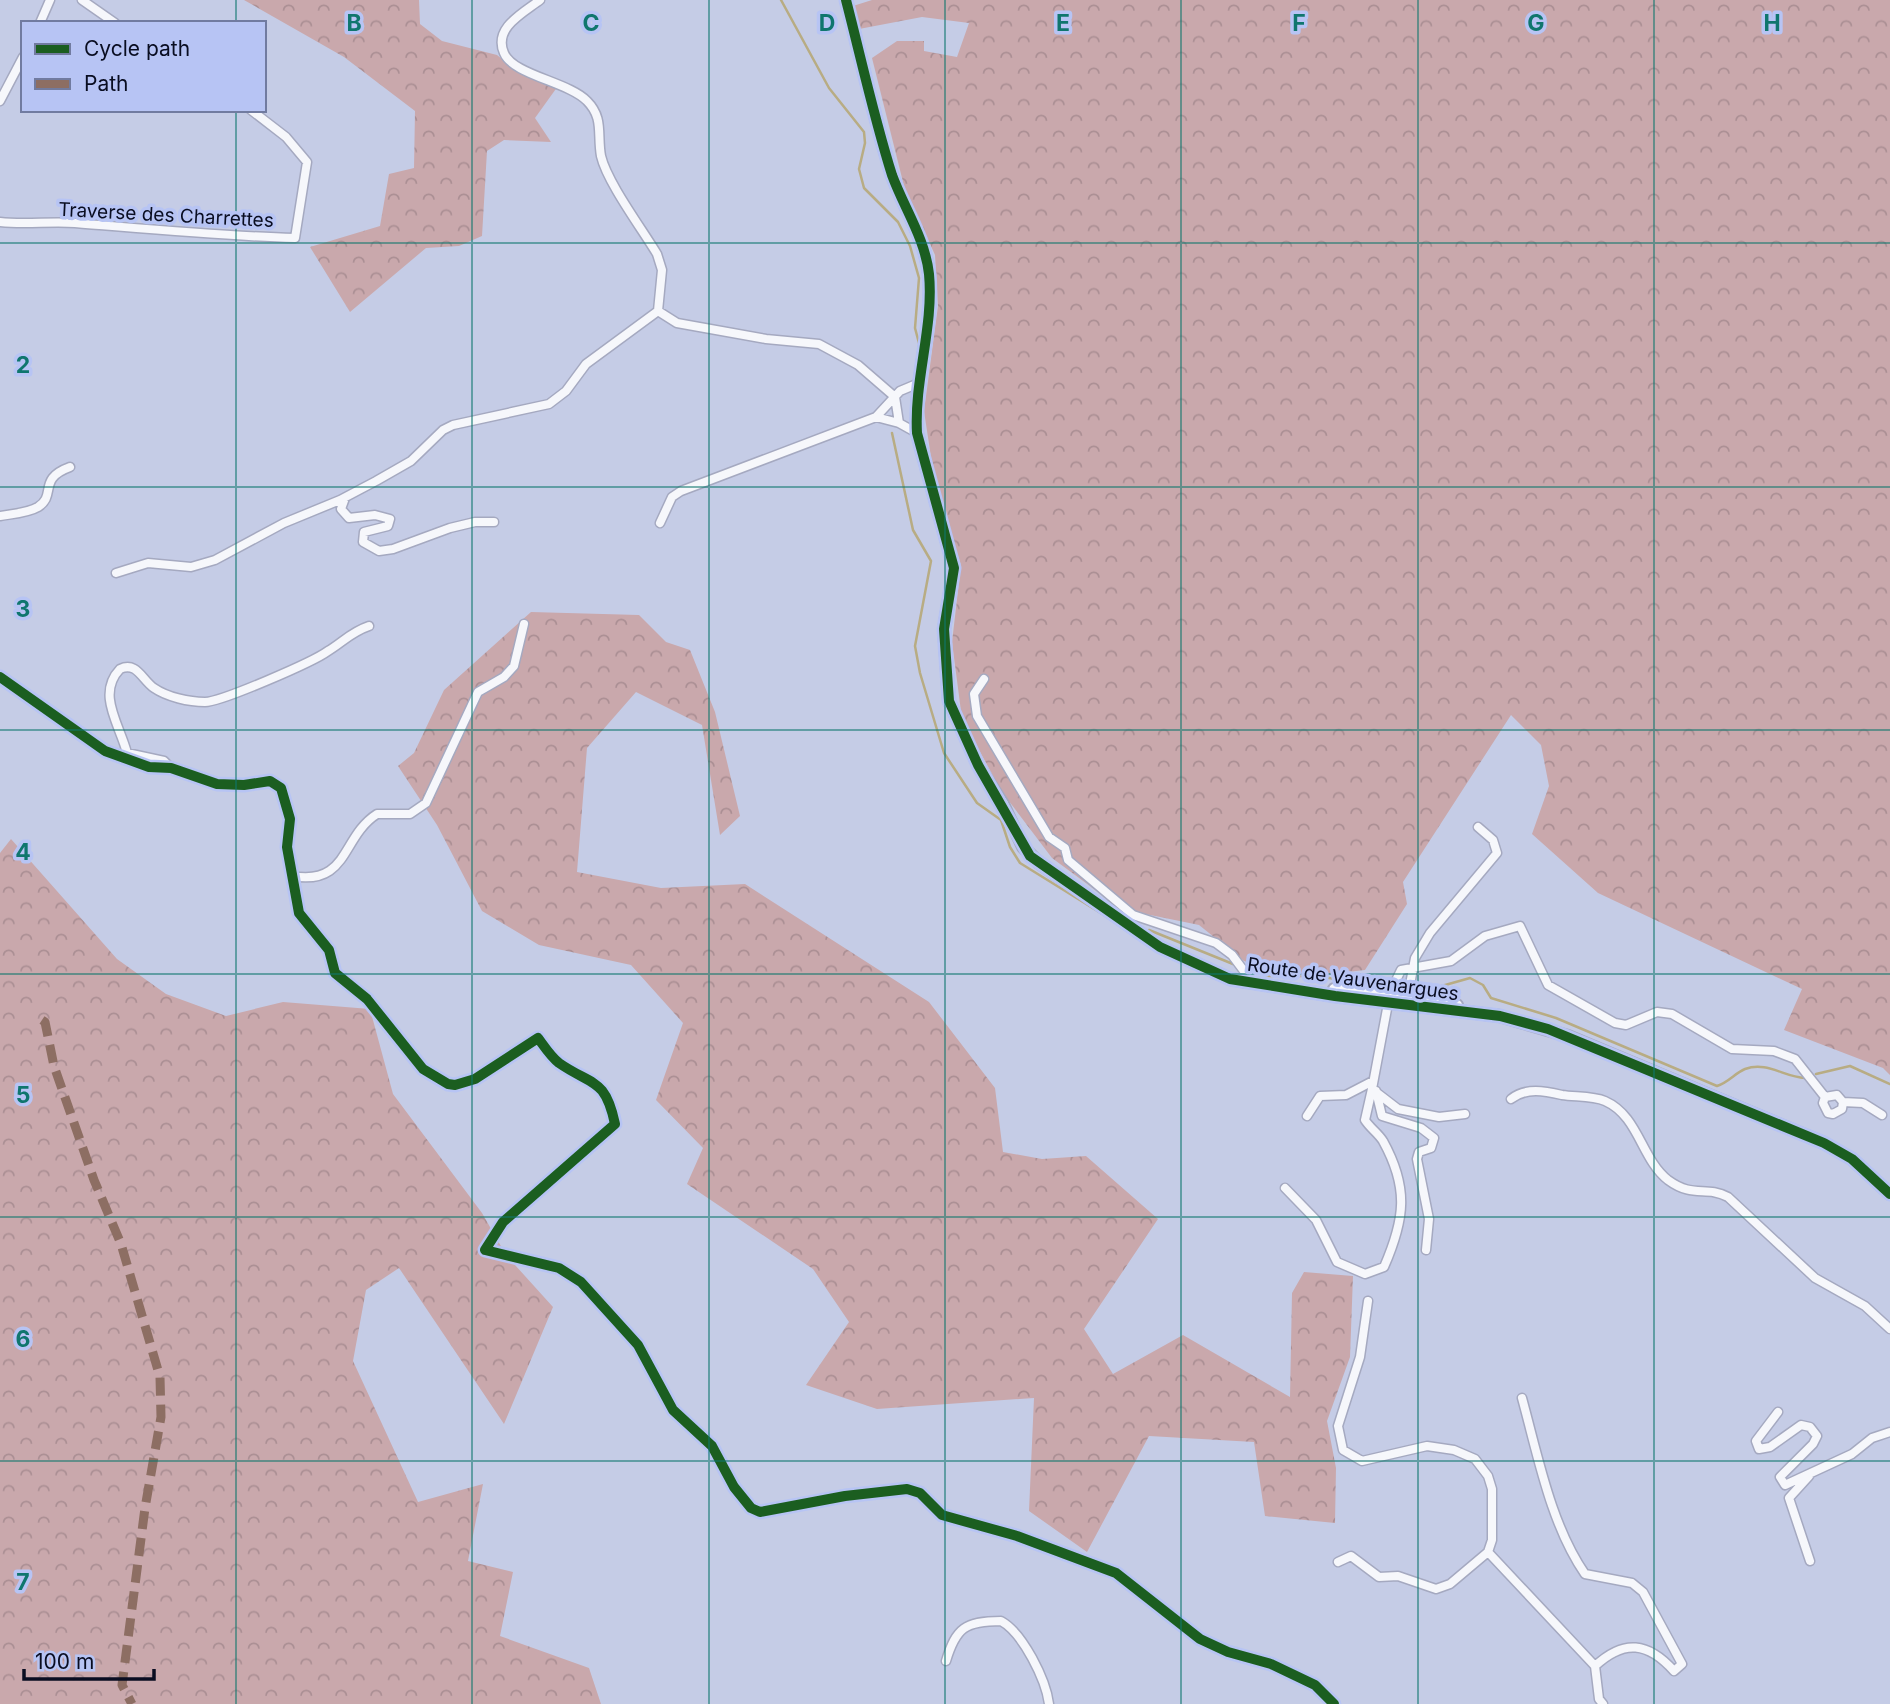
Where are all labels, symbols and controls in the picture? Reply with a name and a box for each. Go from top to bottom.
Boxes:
text: B [346,9,362,37]
text: C [582,9,600,37]
text: D [819,9,835,37]
text: E [1056,9,1070,37]
text: F [1292,9,1306,37]
text: G [1527,9,1545,37]
text: H [1763,9,1781,37]
legend [21,21,266,112]
text: Cycle path [84,36,190,61]
text: Path [84,71,129,96]
street label: Traverse des Charrettes [58,198,274,232]
text: 2 [16,351,30,379]
text: 3 [16,595,30,623]
text: 4 [15,838,31,866]
street label: Route de Vauvenargues [1246,953,1460,1005]
text: 5 [16,1081,30,1109]
text: 6 [16,1325,30,1353]
text: 7 [16,1568,30,1596]
scale bar [24,1638,154,1682]
text: 100 m [35,1649,94,1674]

